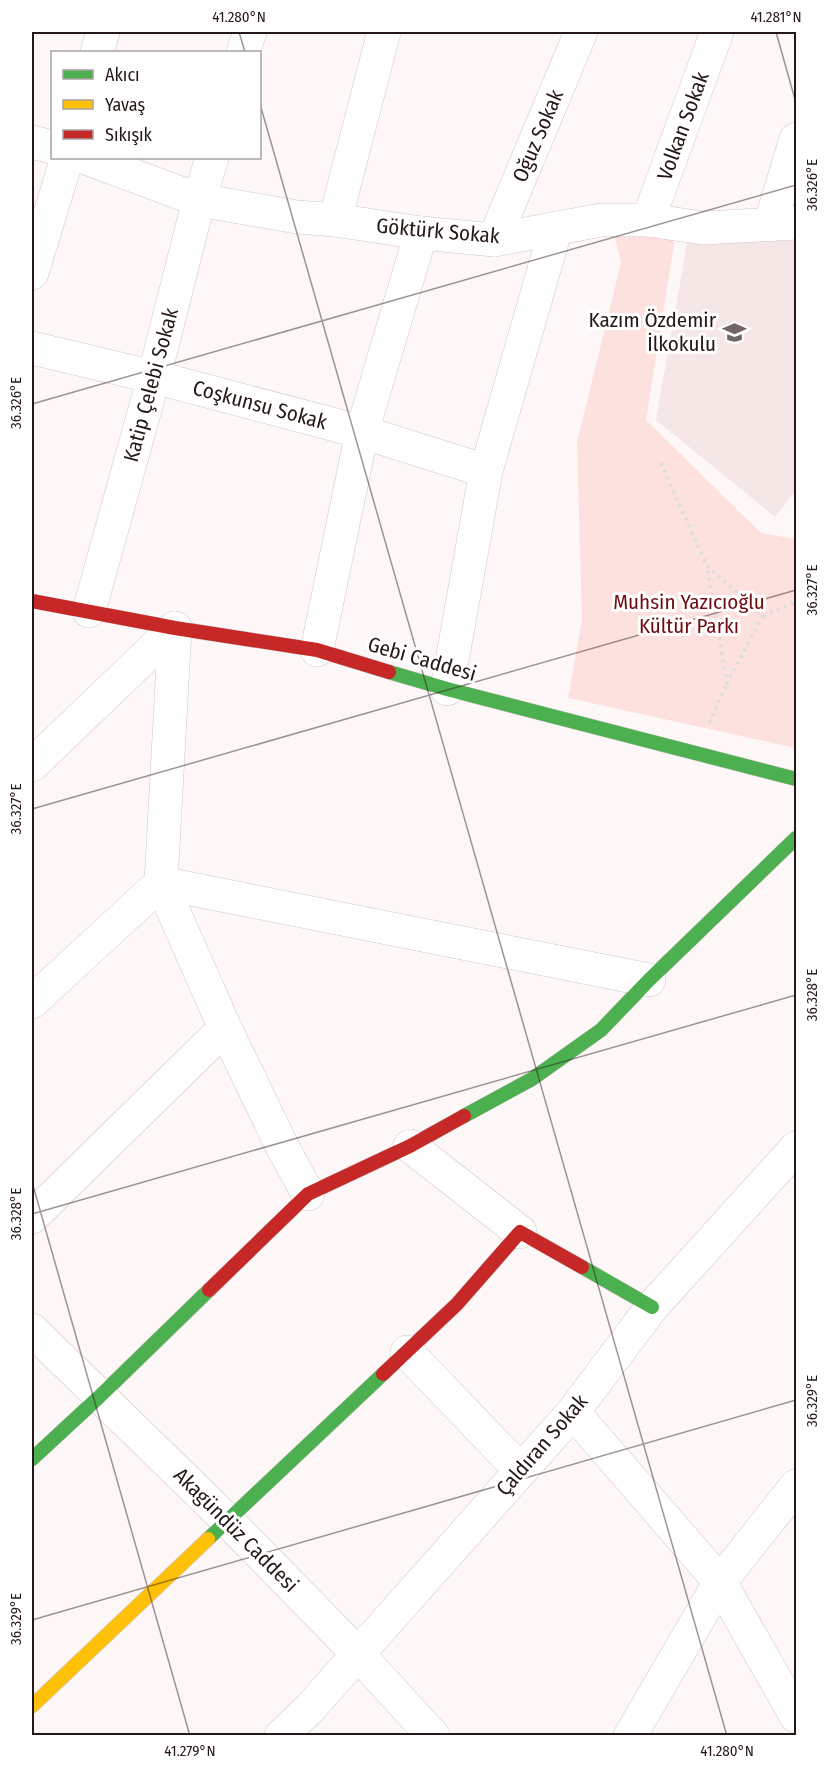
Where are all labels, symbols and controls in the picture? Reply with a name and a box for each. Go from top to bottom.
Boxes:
text: 41.280°N [212,8,266,26]
text: 41.281°N [750,8,802,26]
legend [51,51,261,159]
text: Akıcı [105,64,140,86]
street label: Volkan Sokak [651,68,715,184]
street label: Oğuz Sokak [507,86,569,186]
text: Yavaş [105,94,146,116]
text: Sıkışık [105,124,153,146]
text: 36.326°E [803,159,821,211]
street label: Göktürk Sokak [375,213,501,249]
street label: Katip Çelebi Sokak [118,305,184,465]
place label: Kazım Özdemir İlkokulu [589,307,717,357]
school or university icon: Kazım Özdemir İlkokulu [721,319,747,345]
street label: Coşkunsu Sokak [190,375,330,435]
text: 36.326°E [7,377,25,429]
text: 36.327°E [803,565,821,615]
park label: Muhsin Yazıcıoğlu Kültür Parkı [613,589,765,639]
street label: Gebi Caddesi [365,631,479,687]
text: 36.327°E [7,784,25,834]
text: 36.328°E [803,969,821,1021]
text: 36.328°E [7,1188,25,1240]
text: 36.329°E [803,1375,821,1427]
street label: Çaldıran Sokak [491,1389,593,1501]
street label: Akagündüz Caddesi [168,1462,304,1598]
text: 36.329°E [7,1593,25,1645]
text: 41.279°N [164,1742,216,1760]
text: 41.280°N [700,1742,754,1760]

